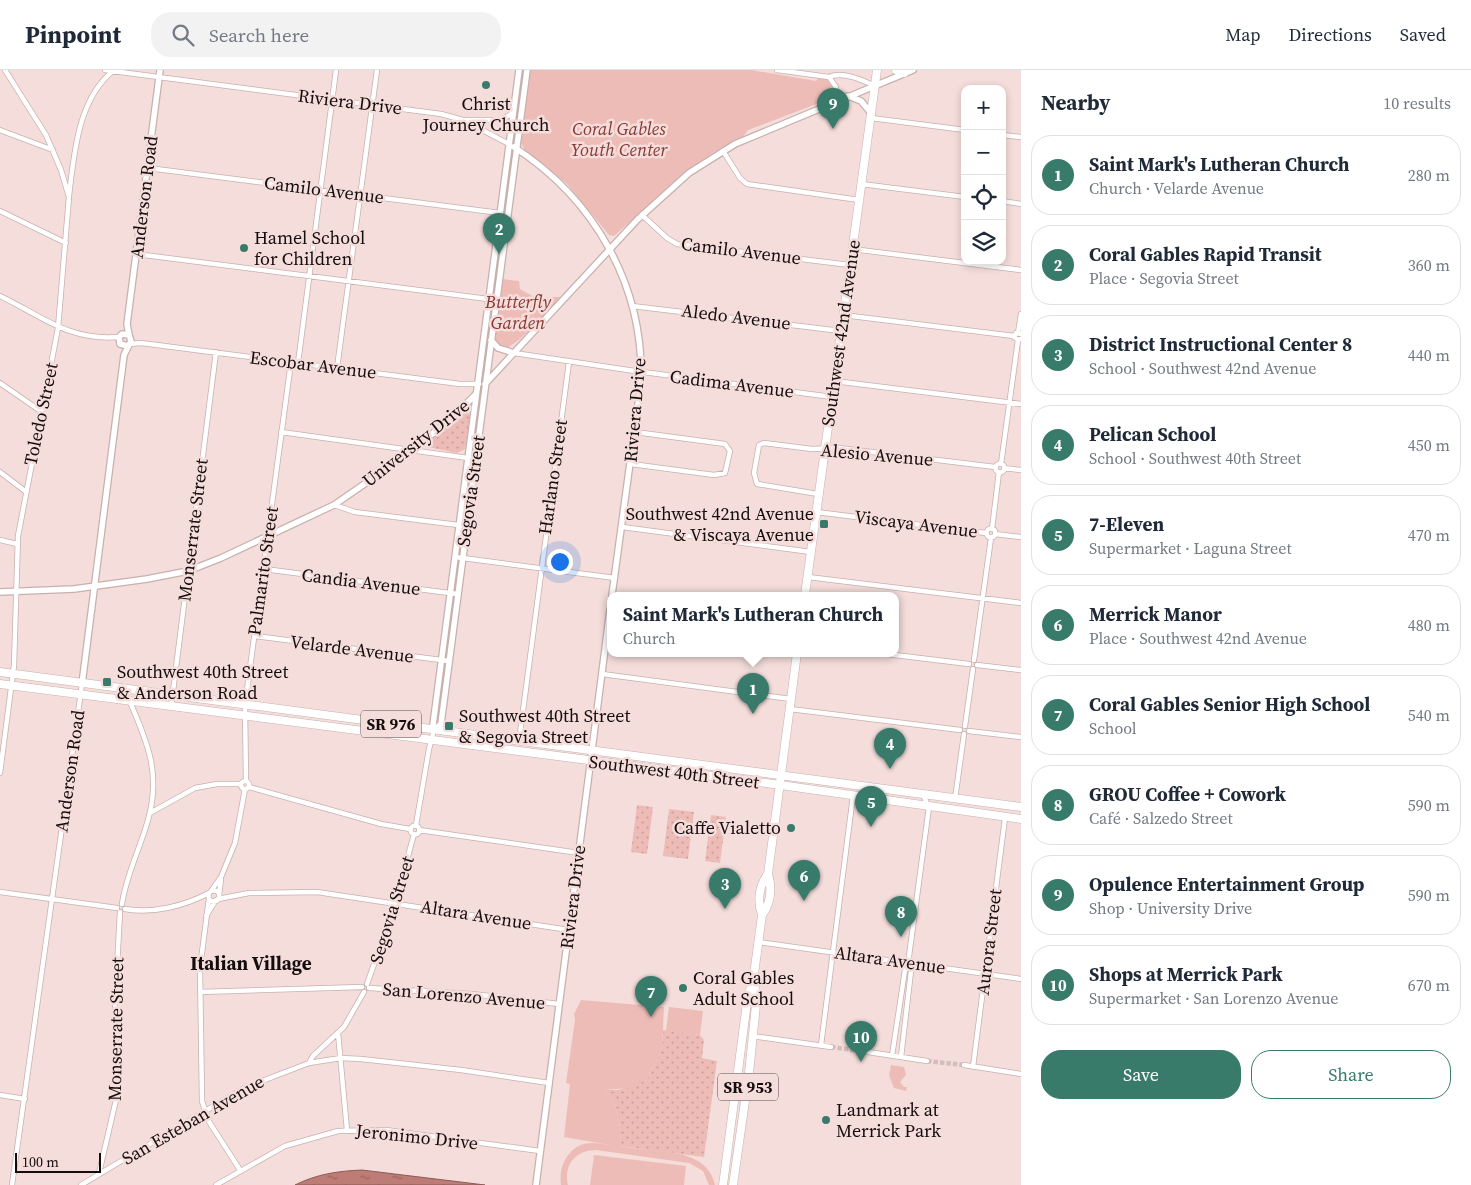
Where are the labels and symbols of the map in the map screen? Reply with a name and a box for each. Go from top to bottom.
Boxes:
marker: Christ Journey Church [480,79,492,91]
street label: Riviera Drive [297,83,404,120]
pin: 9 [817,88,849,129]
place label: Christ Journey Church [422,91,550,137]
park label: Coral Gables Youth Center [571,116,668,162]
street label: Anderson Road [124,134,163,260]
street label: Camilo Avenue [263,170,385,209]
pin: 2 [483,213,515,254]
place label: Hamel School for Children [254,225,365,271]
street label: Camilo Avenue [680,231,802,270]
street label: Southwest 42nd Avenue [815,238,866,428]
marker: Hamel School for Children [238,242,250,254]
park label: Butterfly Garden [484,289,551,335]
street label: Aledo Avenue [680,297,792,336]
street label: Escobar Avenue [248,344,378,385]
street label: Riviera Drive [617,357,652,463]
street label: Toledo Street [17,360,64,468]
street label: Cadima Avenue [669,363,796,404]
street label: University Drive [357,393,475,492]
street label: Harlano Street [532,418,573,536]
street label: Segovia Street [450,434,491,548]
street label: Alesio Avenue [820,437,934,472]
street label: Monserrate Street [171,457,214,603]
place label: Southwest 42nd Avenue & Viscaya Avenue [626,501,814,547]
street label: Viscaya Avenue [853,504,979,543]
street label: Palmarito Street [241,505,284,637]
marker: Southwest 42nd Avenue & Viscaya Avenue [818,518,830,530]
your location [547,549,573,575]
street label: Candia Avenue [300,562,422,601]
street label: Velarde Avenue [289,629,415,668]
place label: Southwest 40th Street & Anderson Road [117,659,289,705]
pin: 1 [737,673,769,714]
marker: Southwest 40th Street & Anderson Road [101,676,113,688]
place label: Southwest 40th Street & Segovia Street [459,703,631,749]
street label: Anderson Road [49,708,90,834]
road number: SR 976 [361,711,421,738]
marker: Southwest 40th Street & Segovia Street [443,720,455,732]
pin: 4 [874,728,906,769]
street label: Southwest 40th Street [587,749,761,794]
pin: 5 [855,786,887,827]
place label: Caffe Vialetto [674,815,781,840]
marker: Caffe Vialetto [785,822,797,834]
street label: Riviera Drive [554,843,591,950]
street label: Segovia Street [363,853,420,967]
pin: 6 [788,860,820,901]
pin: 3 [709,868,741,909]
street label: Aurora Street [970,887,1007,996]
street label: Altara Avenue [419,893,533,936]
pin: 8 [885,896,917,937]
street label: Altara Avenue [833,939,947,980]
district label: Italian Village [190,950,312,976]
street label: Monserrate Street [102,957,129,1101]
place label: Coral Gables Adult School [693,965,795,1011]
street label: San Lorenzo Avenue [382,976,546,1015]
pin: 7 [635,976,667,1017]
marker: Coral Gables Adult School [677,982,689,994]
pin: 10 [845,1021,877,1062]
street label: San Esteban Avenue [117,1069,269,1171]
road number: SR 953 [718,1074,778,1100]
place label: Landmark at Merrick Park [836,1097,941,1143]
marker: Landmark at Merrick Park [820,1114,832,1126]
street label: Jeronimo Drive [354,1118,479,1155]
scale bar [15,1150,101,1173]

